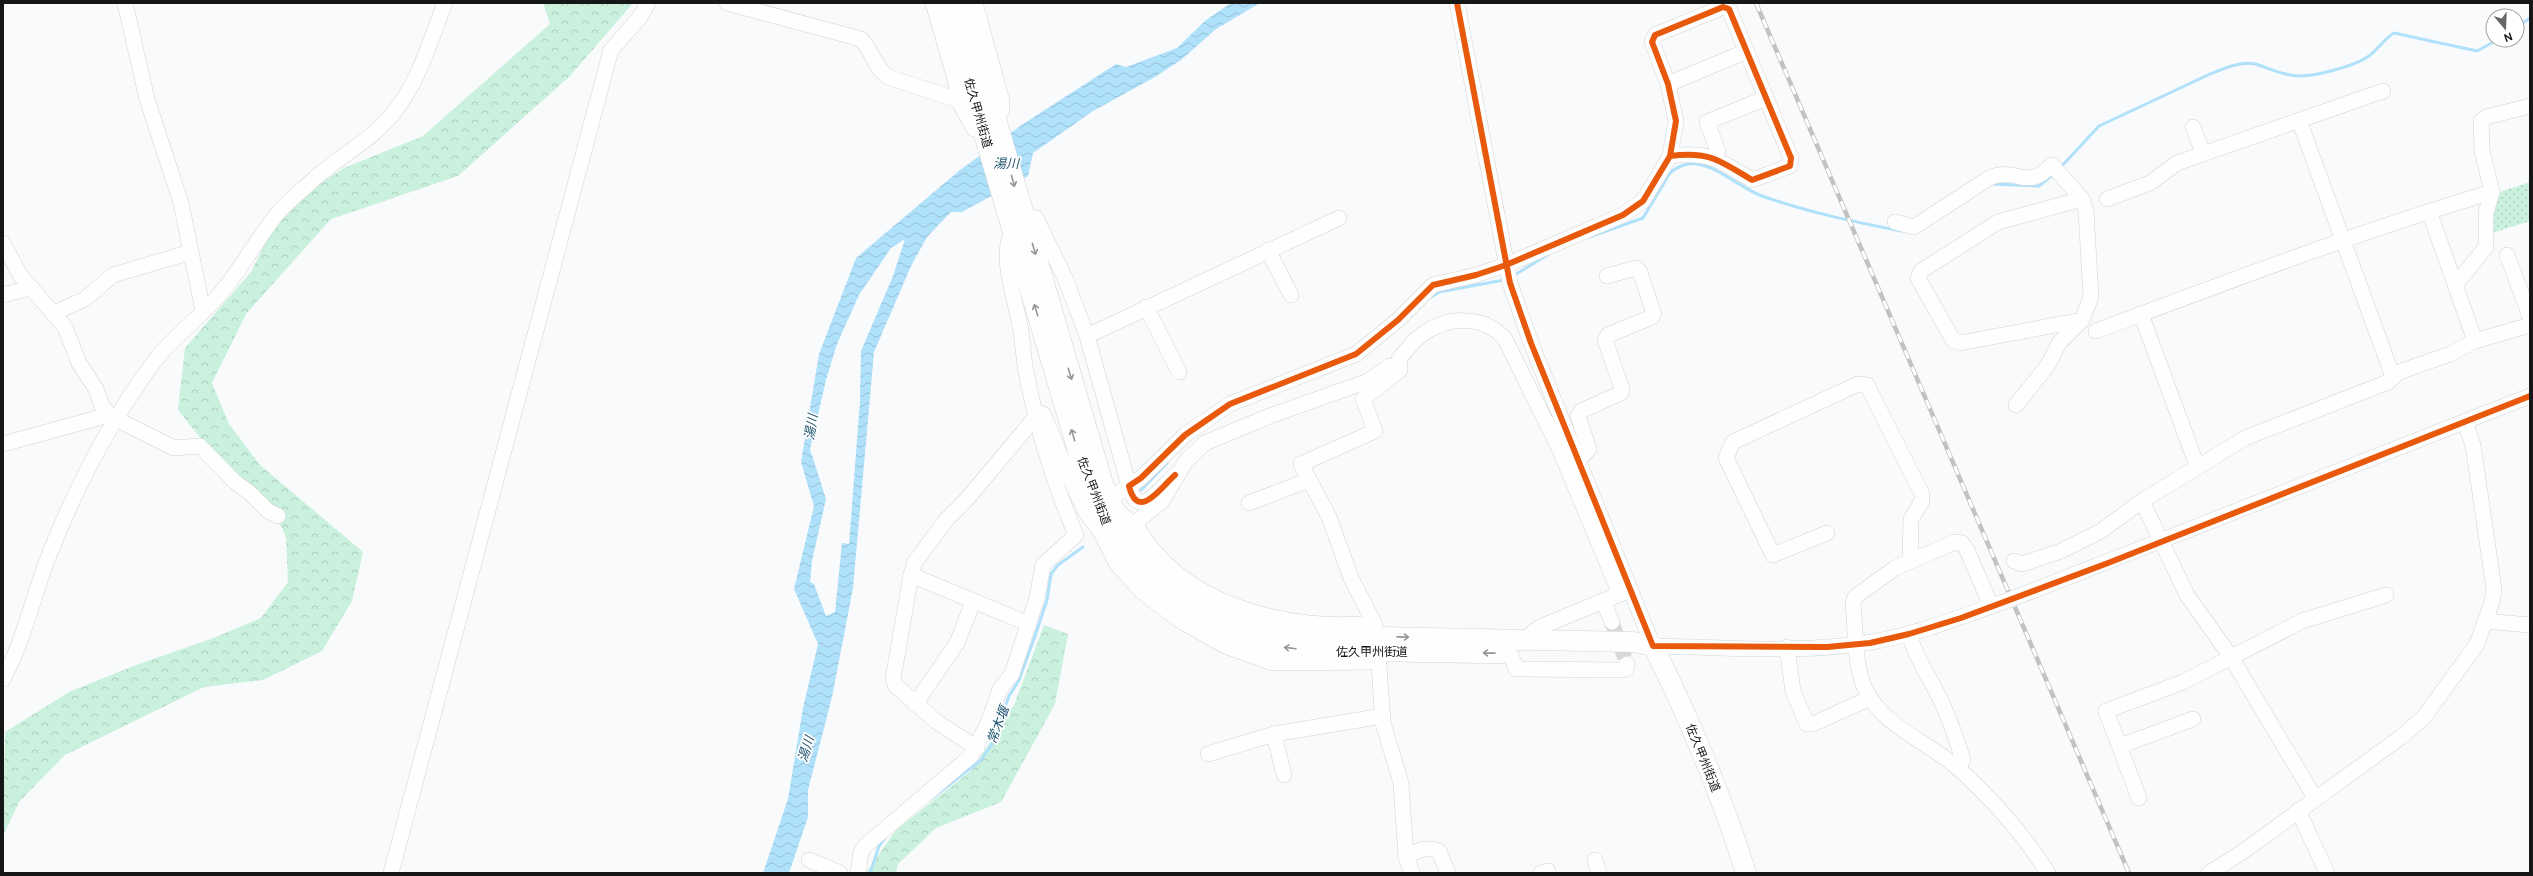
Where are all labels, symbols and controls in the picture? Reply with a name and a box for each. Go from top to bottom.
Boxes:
north arrow [2485,8,2525,48]
text: N [2502,30,2514,45]
street label: 佐久甲州街道 [960,76,996,150]
water label: 湯川 [993,155,1021,172]
one-way arrow [1010,174,1018,187]
one-way arrow [1031,242,1038,255]
one-way arrow [1032,304,1039,317]
one-way arrow [1067,367,1074,380]
water label: 湯川 [801,411,822,441]
one-way arrow [1069,428,1076,441]
street label: 佐久甲州街道 [1074,455,1114,527]
one-way arrow [1396,633,1409,641]
street label: 佐久甲州街道 [1336,644,1408,660]
one-way arrow [1284,645,1297,652]
one-way arrow [1483,649,1496,657]
water label: 常木堰 [983,702,1014,746]
street label: 佐久甲州街道 [1682,722,1724,794]
water label: 湯川 [794,732,819,764]

